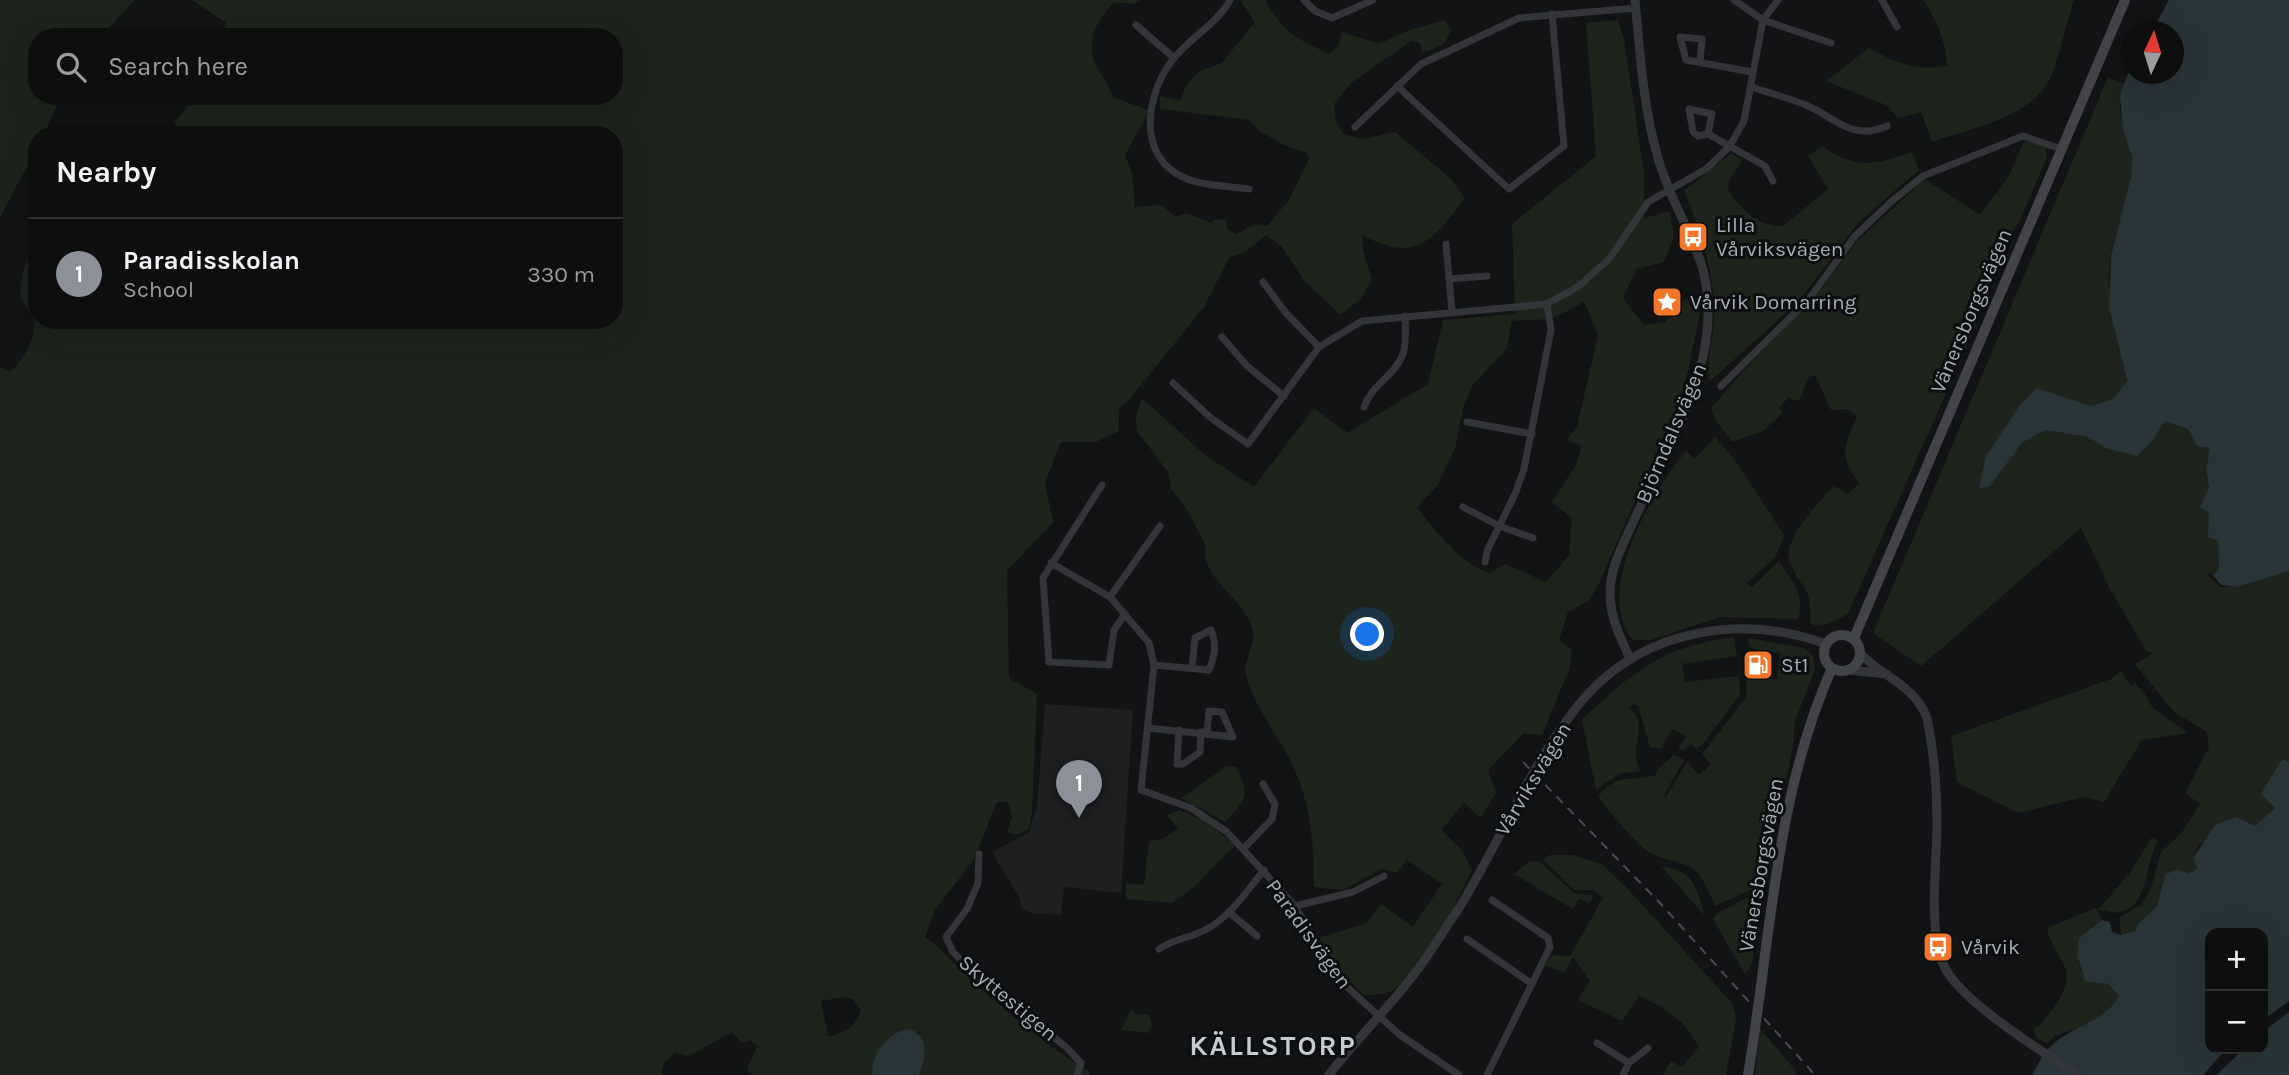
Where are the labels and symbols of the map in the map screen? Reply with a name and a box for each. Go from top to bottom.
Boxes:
north arrow [2121,21,2184,84]
place label: Lilla Vårviksvägen [1716,213,1843,261]
bus stop icon: Lilla Vårviksvägen [1676,220,1710,254]
street label: Vänersborgsvägen [1926,225,2016,397]
place icon: Vårvik Domarring [1650,285,1684,319]
place label: Vårvik Domarring [1690,290,1857,314]
street label: Björndalsvägen [1631,359,1711,507]
your location [1350,617,1384,651]
fuel station icon: St1 [1741,648,1775,682]
place label: St1 [1781,653,1809,677]
street label: Vårviksvägen [1490,718,1576,840]
pin: 1 [1056,760,1102,818]
street label: Vänersborgsvägen [1734,776,1788,954]
street label: Paradisvägen [1261,875,1357,993]
bus stop icon: Vårvik [1921,930,1955,964]
place label: Vårvik [1961,935,2020,959]
street label: Skyttestigen [954,950,1062,1046]
district label: KÄLLSTORP [1189,1029,1357,1062]

